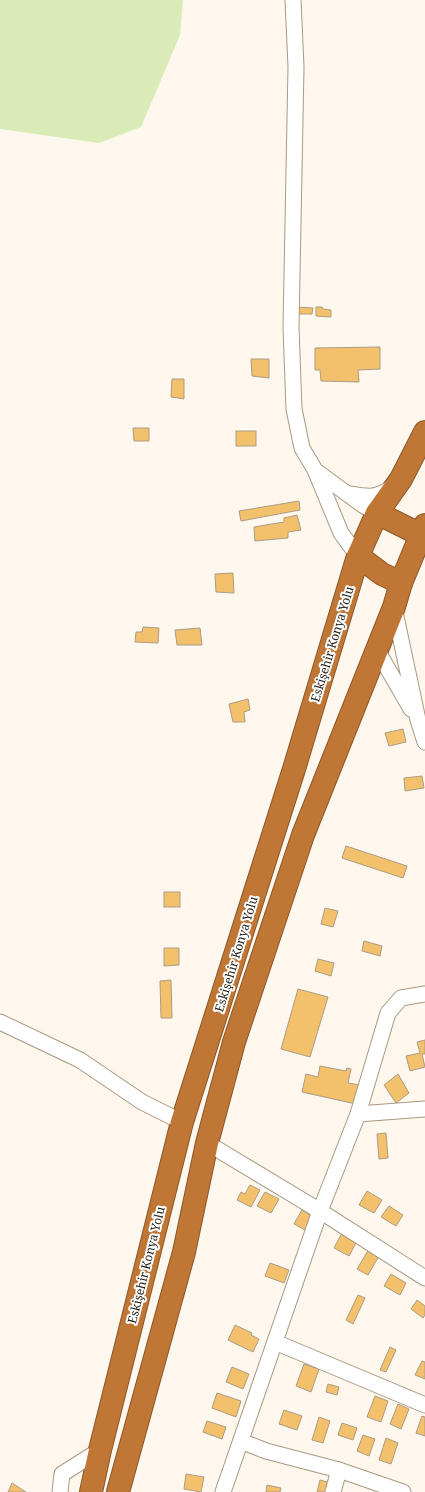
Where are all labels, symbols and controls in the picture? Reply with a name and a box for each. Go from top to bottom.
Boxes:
street label: Eskişehir Konya Yolu [306,584,358,704]
street label: Eskişehir Konya Yolu [210,894,262,1014]
street label: Eskişehir Konya Yolu [123,1204,169,1325]

